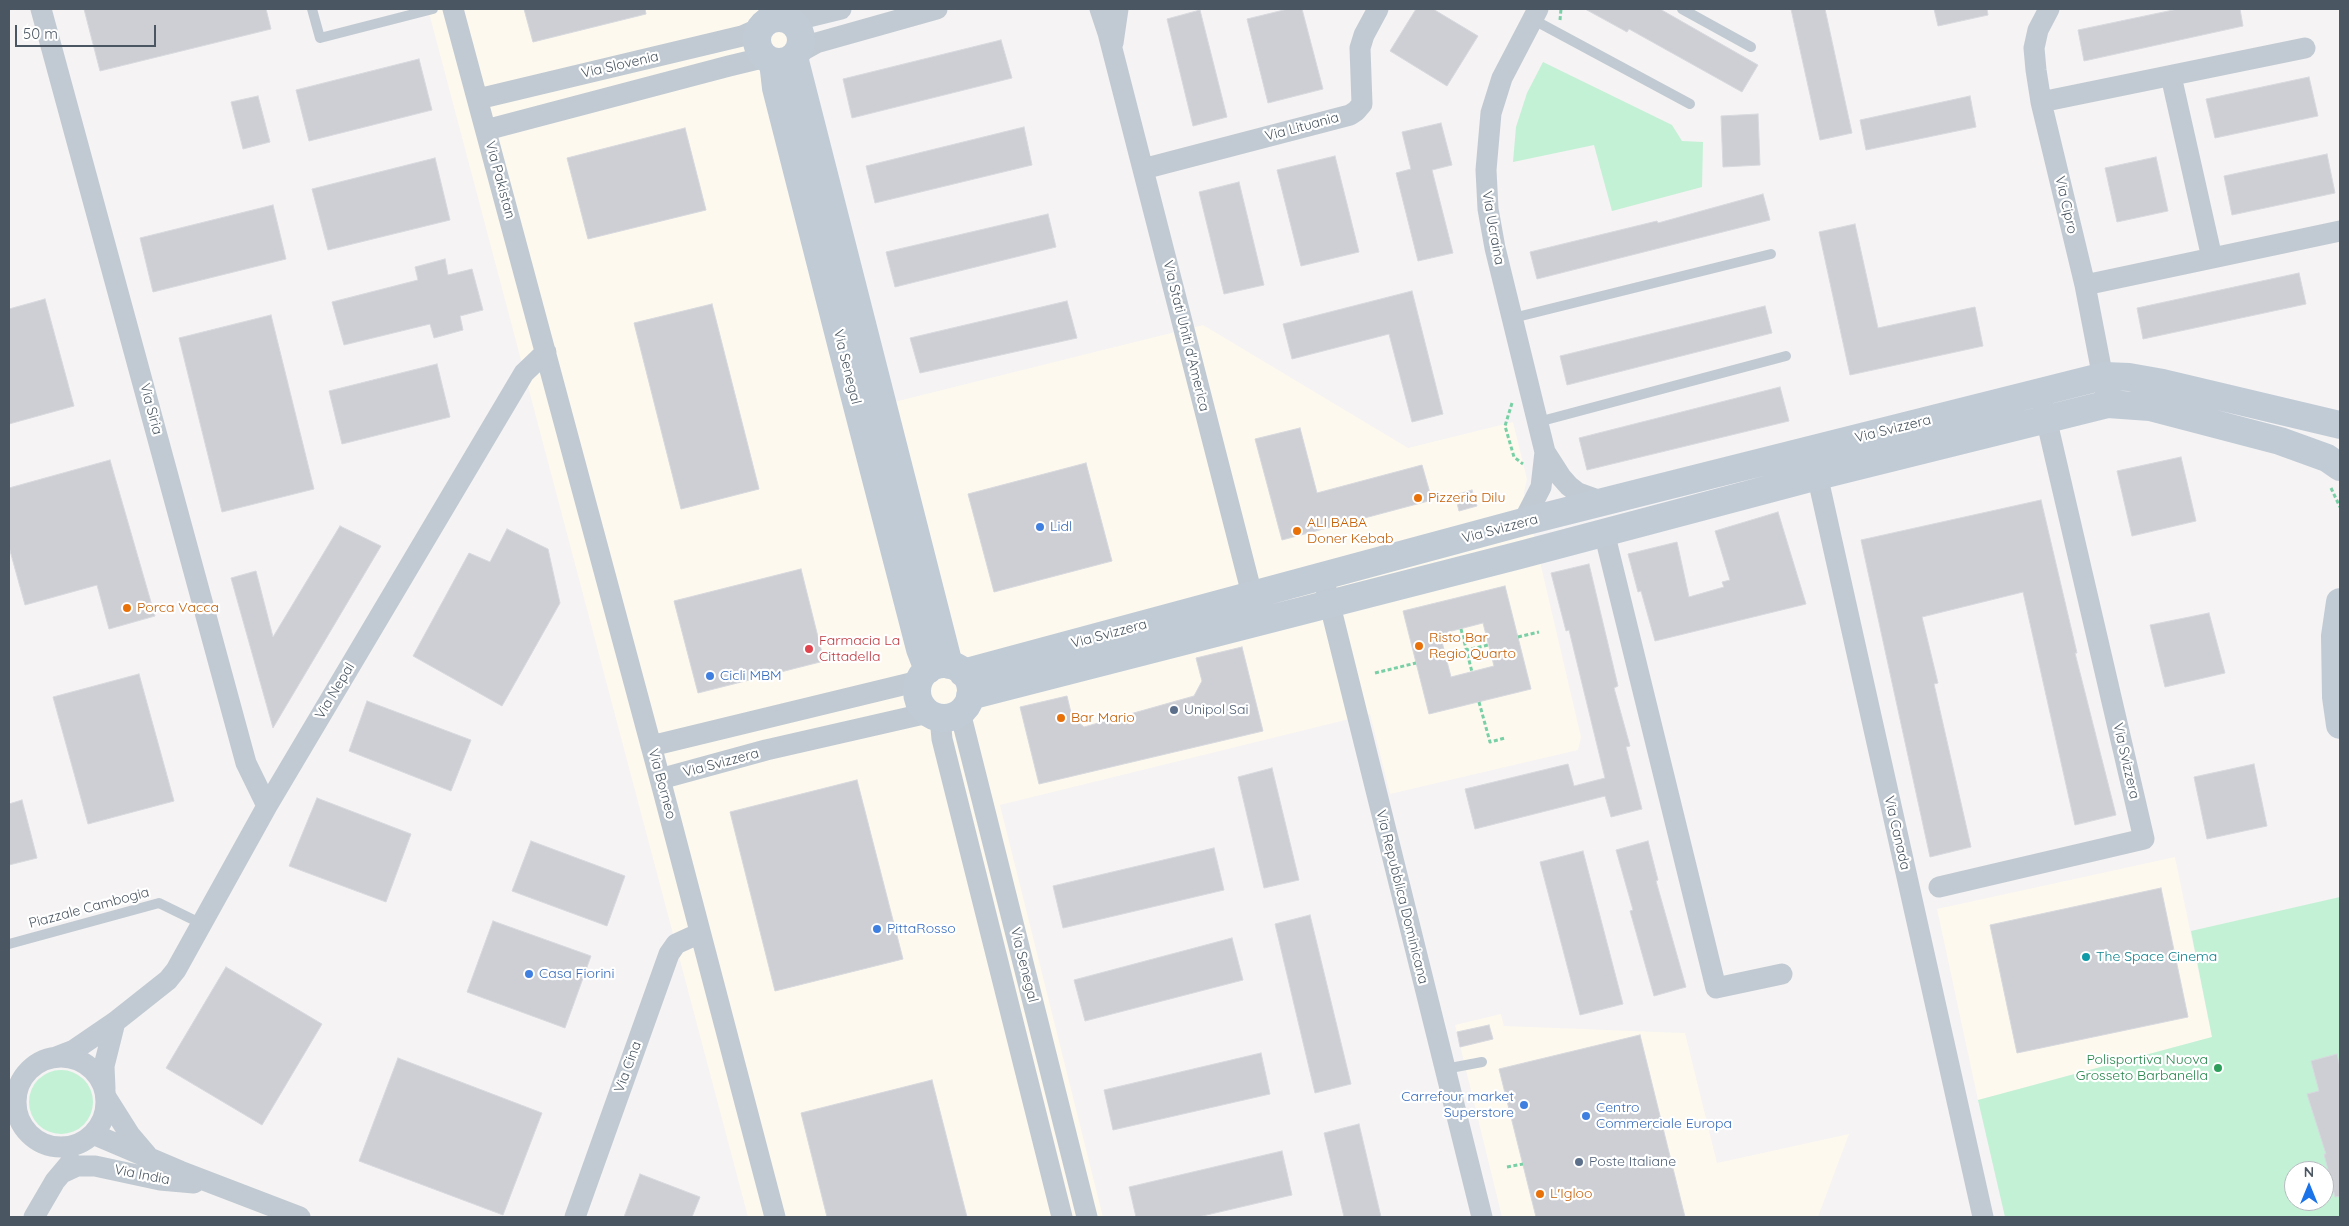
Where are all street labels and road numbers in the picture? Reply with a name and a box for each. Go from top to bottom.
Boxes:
street label: Via Slovenia [580,48,660,82]
street label: Via Lituania [1263,109,1341,145]
street label: Via Pakistan [482,139,518,221]
street label: Via Cipro [2051,174,2081,236]
street label: Via Ucraina [1478,190,1508,266]
street label: Via Stati Uniti d'America [1159,259,1213,413]
street label: Via Senegal [830,328,864,406]
street label: Via Siria [136,382,166,436]
street label: Via Svizzera [1853,411,1933,447]
street label: Via Svizzera [1460,511,1540,547]
street label: Via Svizzera [1069,616,1149,652]
street label: Via Nepal [312,660,358,722]
street label: Via Svizzera [2109,721,2143,801]
street label: Via Svizzera [681,745,761,781]
street label: Via Borneo [645,747,679,821]
street label: Via Canada [1880,794,1914,872]
street label: Via Repubblica Dominicana [1372,808,1432,986]
street label: Piazzale Cambogia [27,884,151,932]
street label: Via Senegal [1007,926,1041,1004]
street label: Via Cina [611,1039,645,1095]
street label: Via India [113,1161,171,1189]

